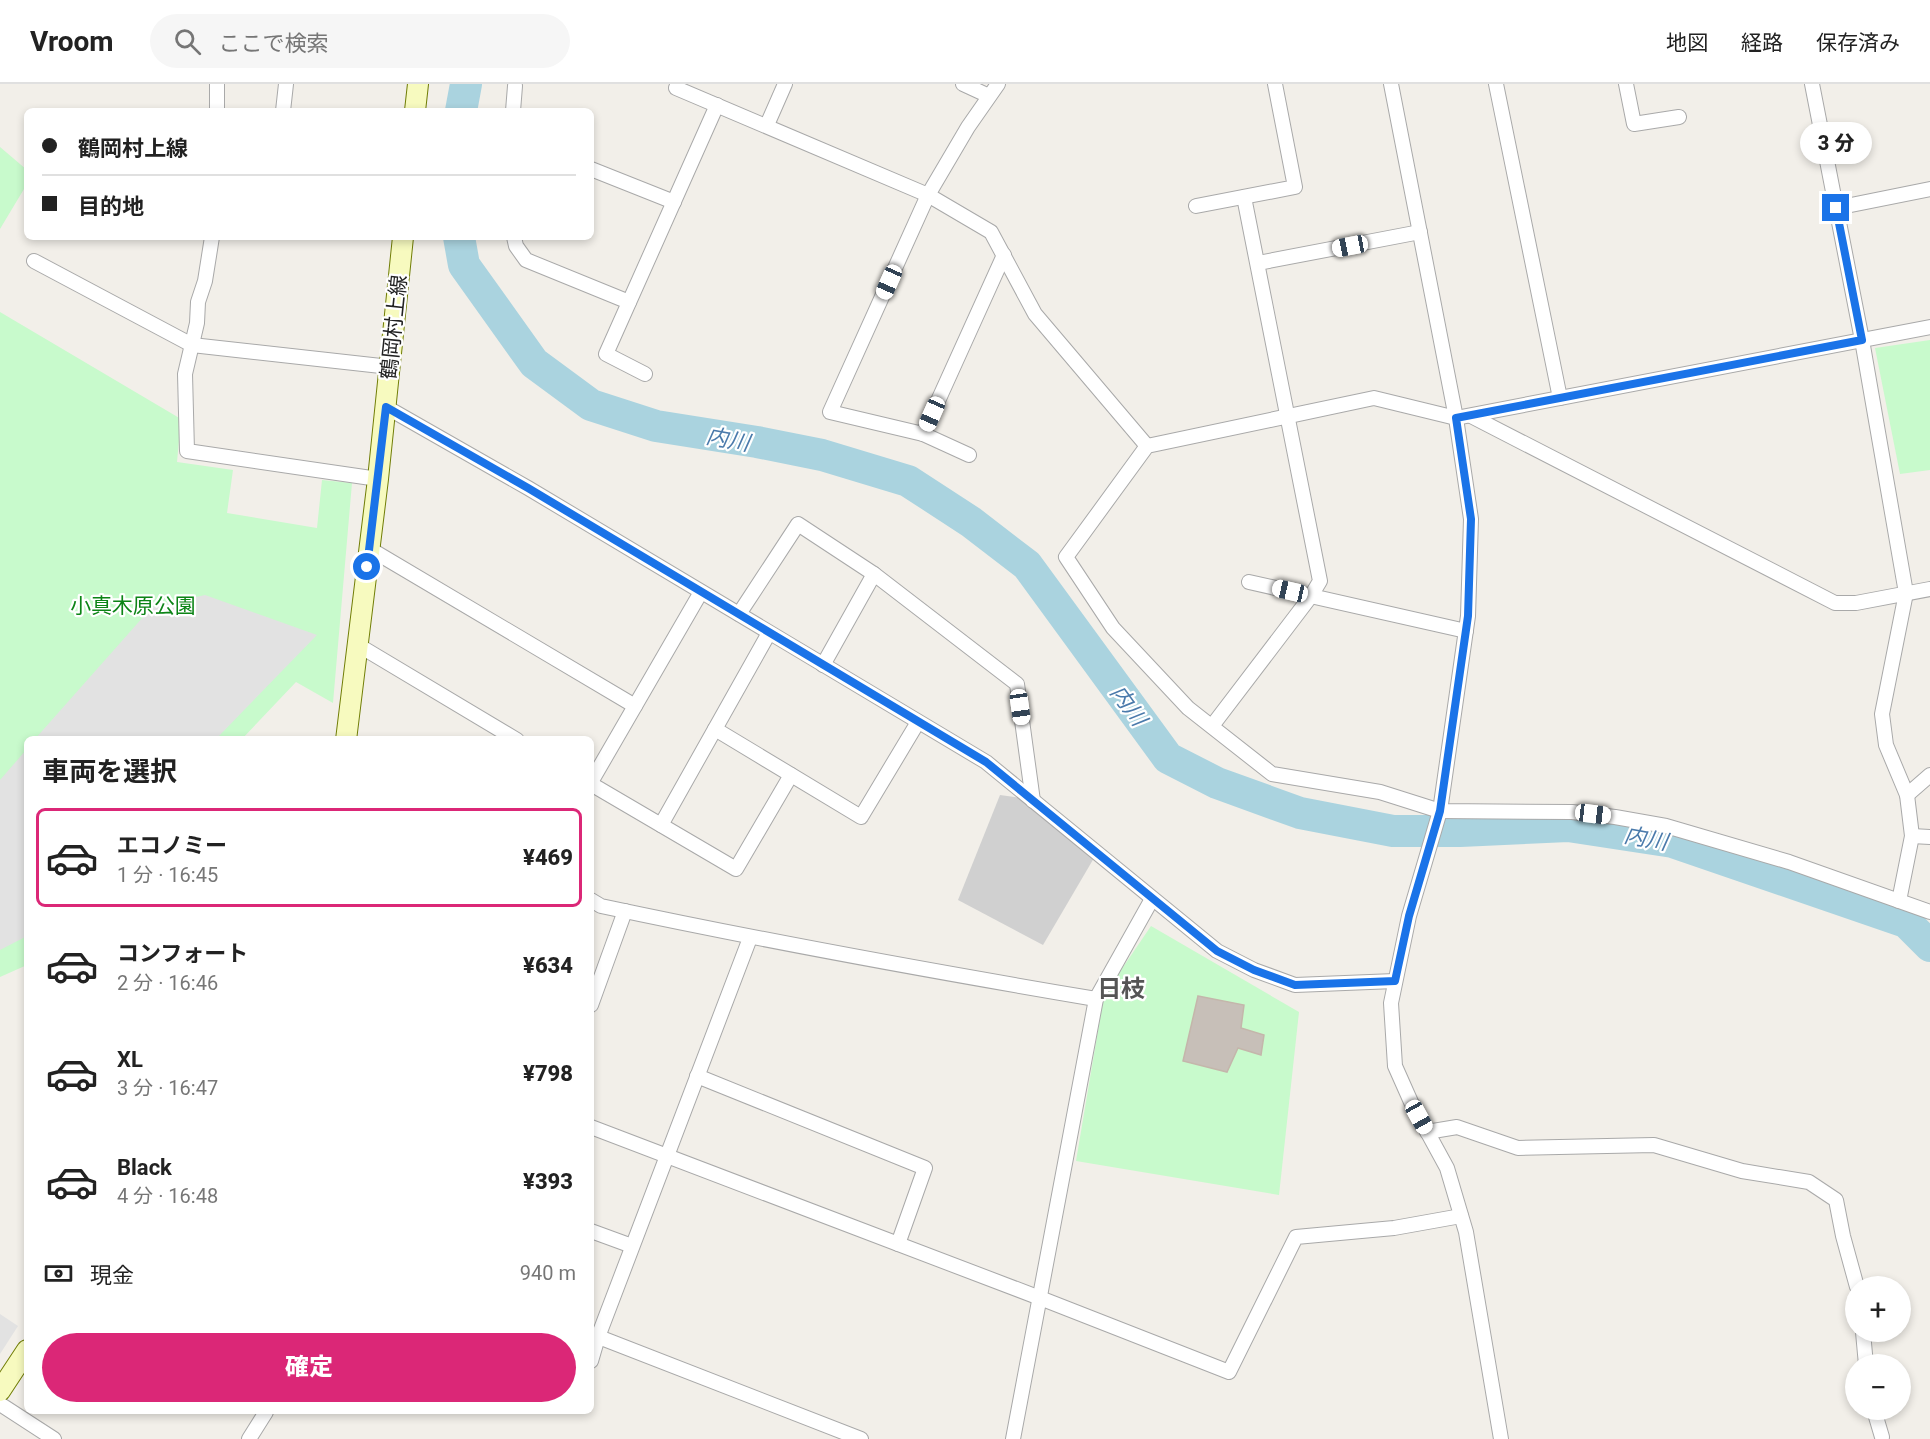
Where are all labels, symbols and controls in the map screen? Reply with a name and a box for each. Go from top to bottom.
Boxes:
search box [150,14,570,68]
text: Vroom [30,25,114,58]
icon: search [171,25,204,58]
text: ここで検索 [219,31,329,56]
text: 地図 [1666,31,1708,55]
text: 経路 [1741,31,1783,55]
text: 保存済み [1816,31,1900,55]
callout: 3 分 [1800,121,1872,163]
text: 3 分 [1818,131,1854,155]
text: 鶴岡村上線 [78,136,188,161]
text: 目的地 [78,194,144,219]
route end [1822,194,1849,221]
car [1331,234,1369,258]
car [873,262,905,302]
street label: 鶴岡村上線 [377,274,411,380]
car [916,394,948,434]
water label: 内川 [704,423,754,456]
route start [353,553,380,580]
car [1270,578,1310,604]
park label: 小真木原公園 [70,594,196,618]
water label: 内川 [1106,680,1153,732]
car [1009,688,1031,726]
text: 車両を選択 [42,756,177,788]
car [1574,803,1612,825]
water label: 内川 [1622,822,1672,855]
icon: car [45,831,99,885]
text: エコノミー [117,833,227,858]
text: ¥469 [523,845,573,870]
text: 1 分 · 16:45 [117,863,218,887]
icon: car [45,939,99,993]
text: コンフォート [117,941,248,966]
text: ¥634 [523,953,573,978]
text: 2 分 · 16:46 [117,971,218,995]
district label: 日枝 [1097,975,1145,1003]
icon: car [45,1047,99,1101]
text: XL [117,1047,143,1072]
text: ¥798 [523,1061,573,1086]
text: 3 分 · 16:47 [117,1076,218,1100]
car [1402,1097,1436,1137]
icon: car [45,1155,99,1209]
text: Black [117,1155,172,1180]
text: ¥393 [523,1169,573,1194]
text: 4 分 · 16:48 [117,1184,218,1208]
icon: cash [42,1257,75,1290]
text: 940 m [520,1261,576,1285]
text: 現金 [90,1263,134,1288]
map controls [1845,1276,1911,1420]
button: + [1845,1276,1911,1342]
button: 確定 [42,1333,576,1402]
button: − [1845,1354,1911,1420]

